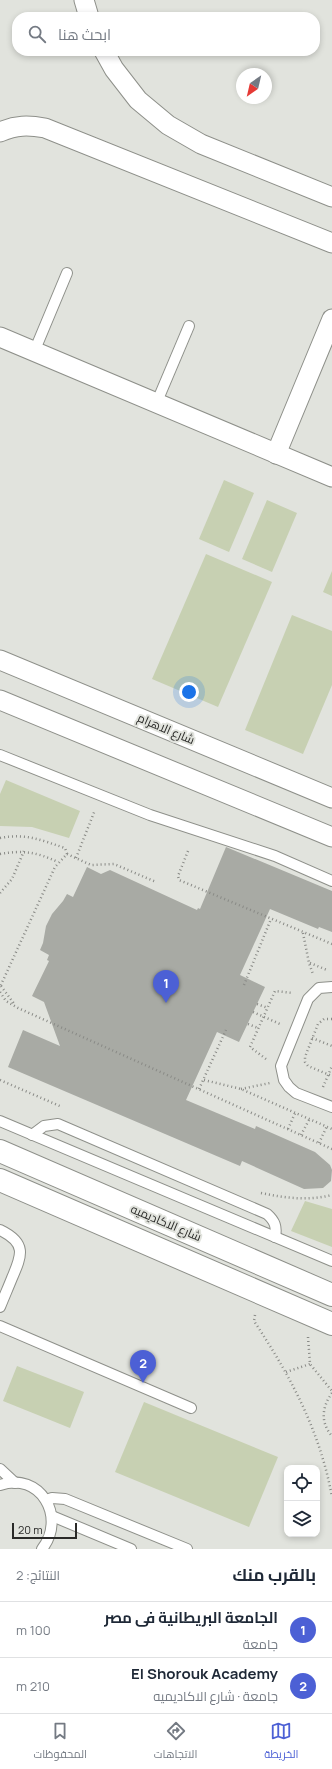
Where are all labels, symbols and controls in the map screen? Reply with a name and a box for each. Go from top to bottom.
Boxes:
search box [12,12,320,56]
icon: search [26,23,48,45]
text: ابحث هنا [58,24,111,45]
north arrow [236,68,272,104]
your location [179,682,199,702]
street label: شارع الاهرام [135,709,197,748]
pin: 1 [153,970,179,1003]
street label: شارع الاكاديميه [128,1200,204,1245]
pin: 2 [130,1350,156,1383]
map controls [284,1465,320,1537]
button: locate [284,1465,320,1501]
button: layers [284,1501,320,1537]
scale bar [12,1521,77,1540]
text: 20 m [18,1522,43,1537]
text: بالقرب منك [232,1563,316,1586]
text: النتائج: 2 [16,1566,60,1584]
text: الجامعة البريطانية فى مصر [104,1607,278,1628]
text: 100 m [16,1621,51,1639]
text: 1 [300,1621,306,1639]
text: جامعة [243,1635,278,1653]
text: El Shorouk Academy [131,1663,278,1684]
text: 210 m [16,1677,50,1695]
text: 2 [299,1677,307,1695]
text: جامعة · شارع الاكاديميه [153,1687,278,1705]
tab: المحفوظات [33,1720,87,1764]
tab: الاتجاهات [154,1720,197,1764]
tab: الخريطة [264,1720,299,1764]

